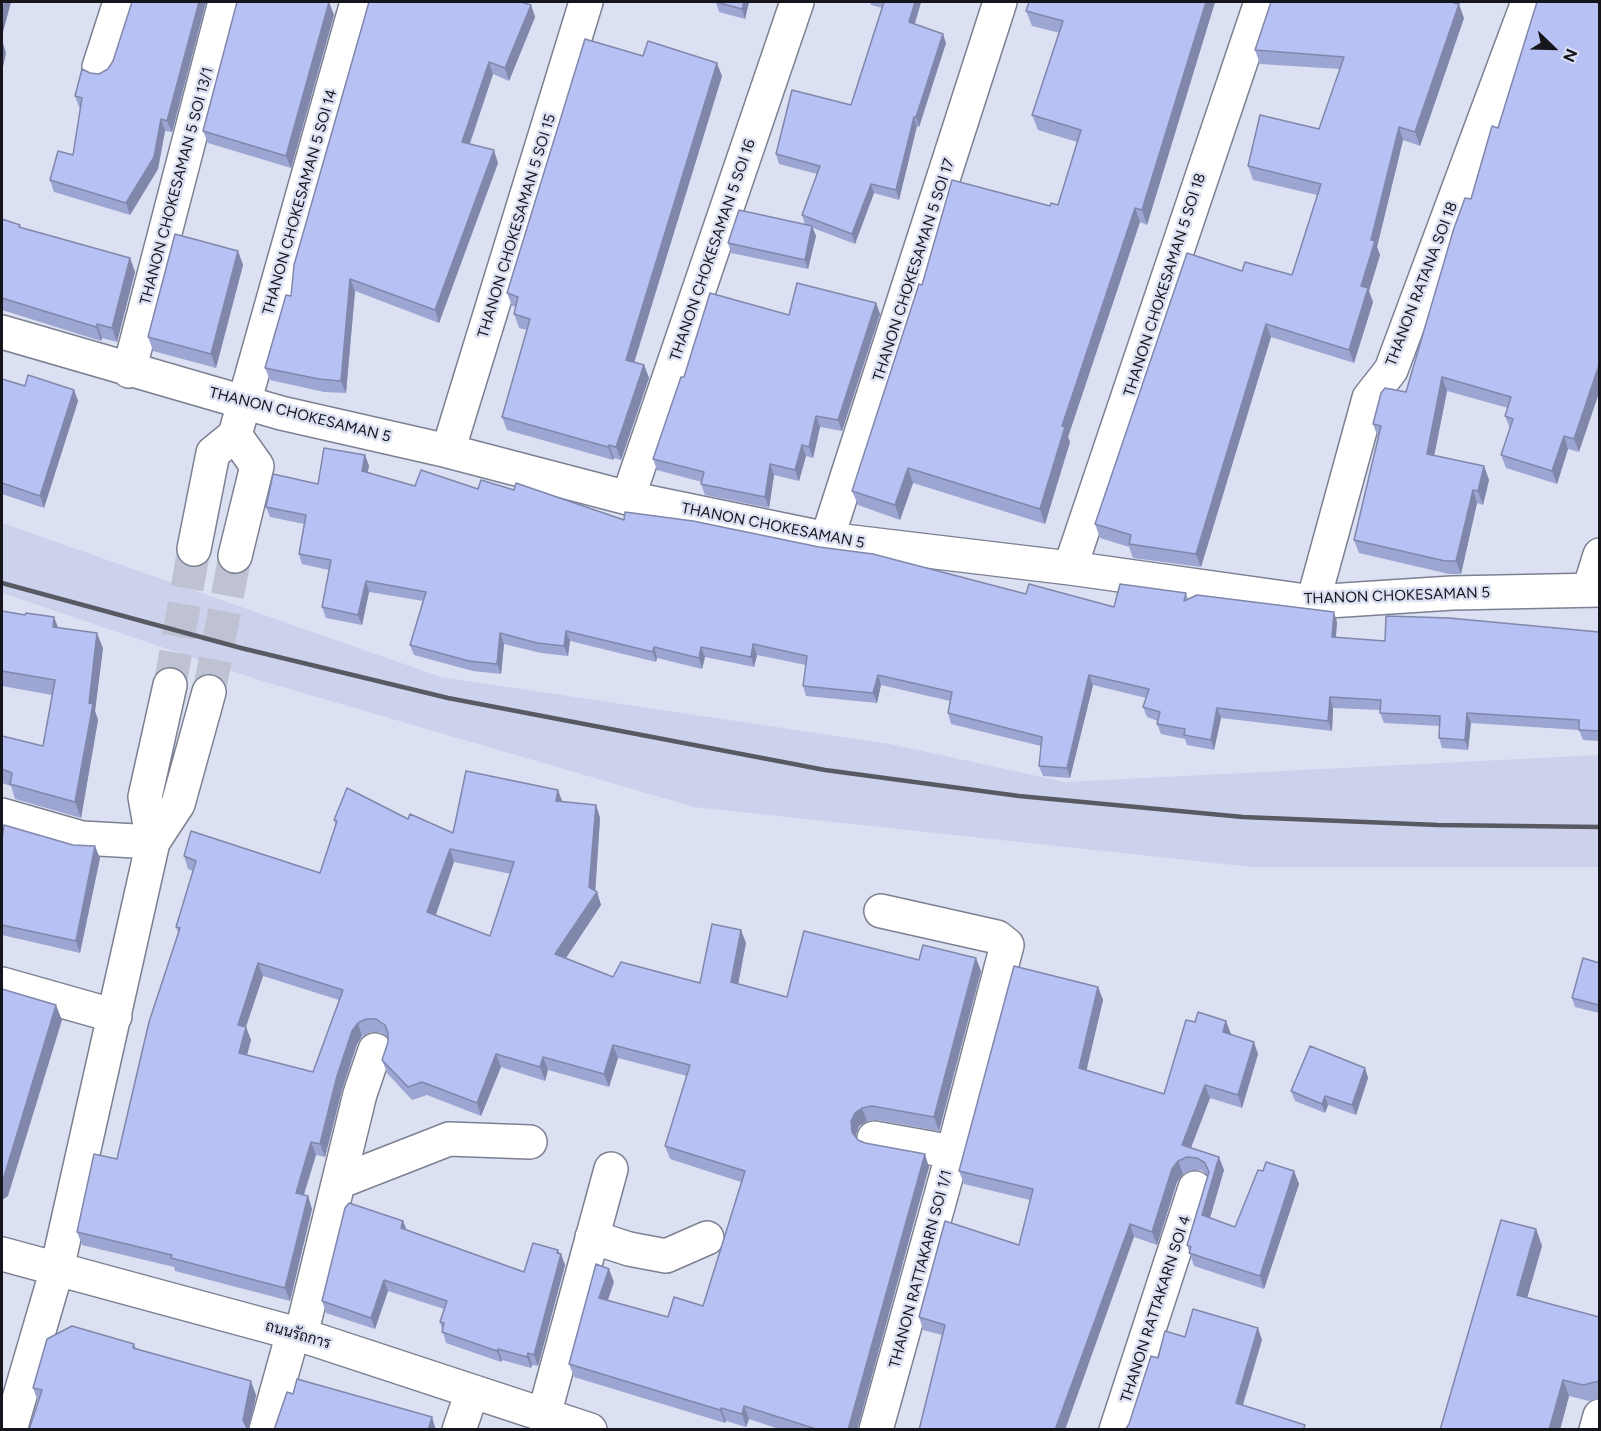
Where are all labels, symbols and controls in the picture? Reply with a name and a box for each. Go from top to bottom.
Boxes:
north arrow [1523,18,1583,78]
text: N [1559,46,1581,65]
street label: THANON CHOKESAMAN 5 SOI 13/1 [137,65,217,307]
street label: THANON CHOKESAMAN 5 SOI 14 [259,87,341,317]
street label: THANON CHOKESAMAN 5 SOI 15 [474,112,560,340]
street label: THANON CHOKESAMAN 5 SOI 16 [667,137,759,363]
street label: THANON CHOKESAMAN 5 SOI 17 [869,157,959,383]
street label: THANON CHOKESAMAN 5 SOI 18 [1120,171,1210,399]
street label: THANON RATANA SOI 18 [1382,199,1462,369]
street label: THANON CHOKESAMAN 5 [208,384,392,446]
street label: THANON CHOKESAMAN 5 [680,499,866,553]
street label: THANON CHOKESAMAN 5 [1304,584,1490,608]
street label: THANON RATTAKARN SOI 1/1 [886,1168,956,1370]
street label: THANON RATTAKARN SOI 4 [1117,1213,1195,1405]
street label: ถนนรัถการ [263,1317,333,1353]

